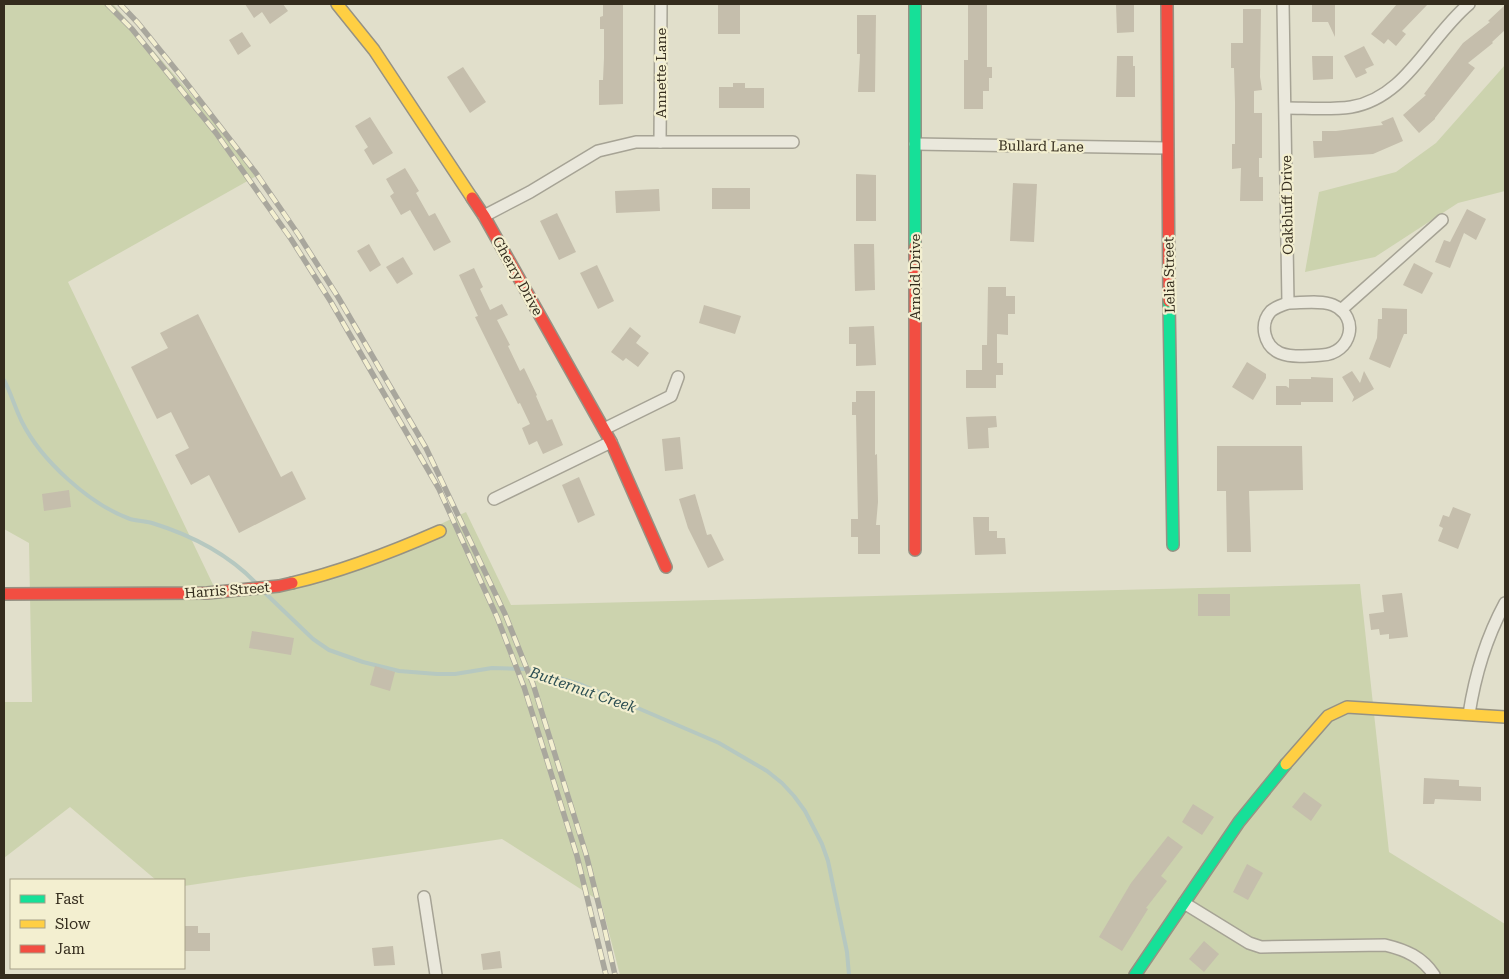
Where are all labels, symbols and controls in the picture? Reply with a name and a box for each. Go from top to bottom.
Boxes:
street label: Annette Lane [653,28,669,118]
street label: Bullard Lane [998,137,1084,155]
street label: Oakbluff Drive [1278,155,1296,255]
street label: Arnold Drive [907,233,923,320]
street label: Gherry Drive [490,234,546,319]
street label: Lelia Street [1160,237,1178,313]
street label: Harris Street [184,579,270,601]
water label: Butternut Creek [526,663,640,717]
legend [10,879,185,969]
text: Fast [55,890,85,908]
text: Slow [55,915,91,933]
text: Jam [55,940,85,958]

